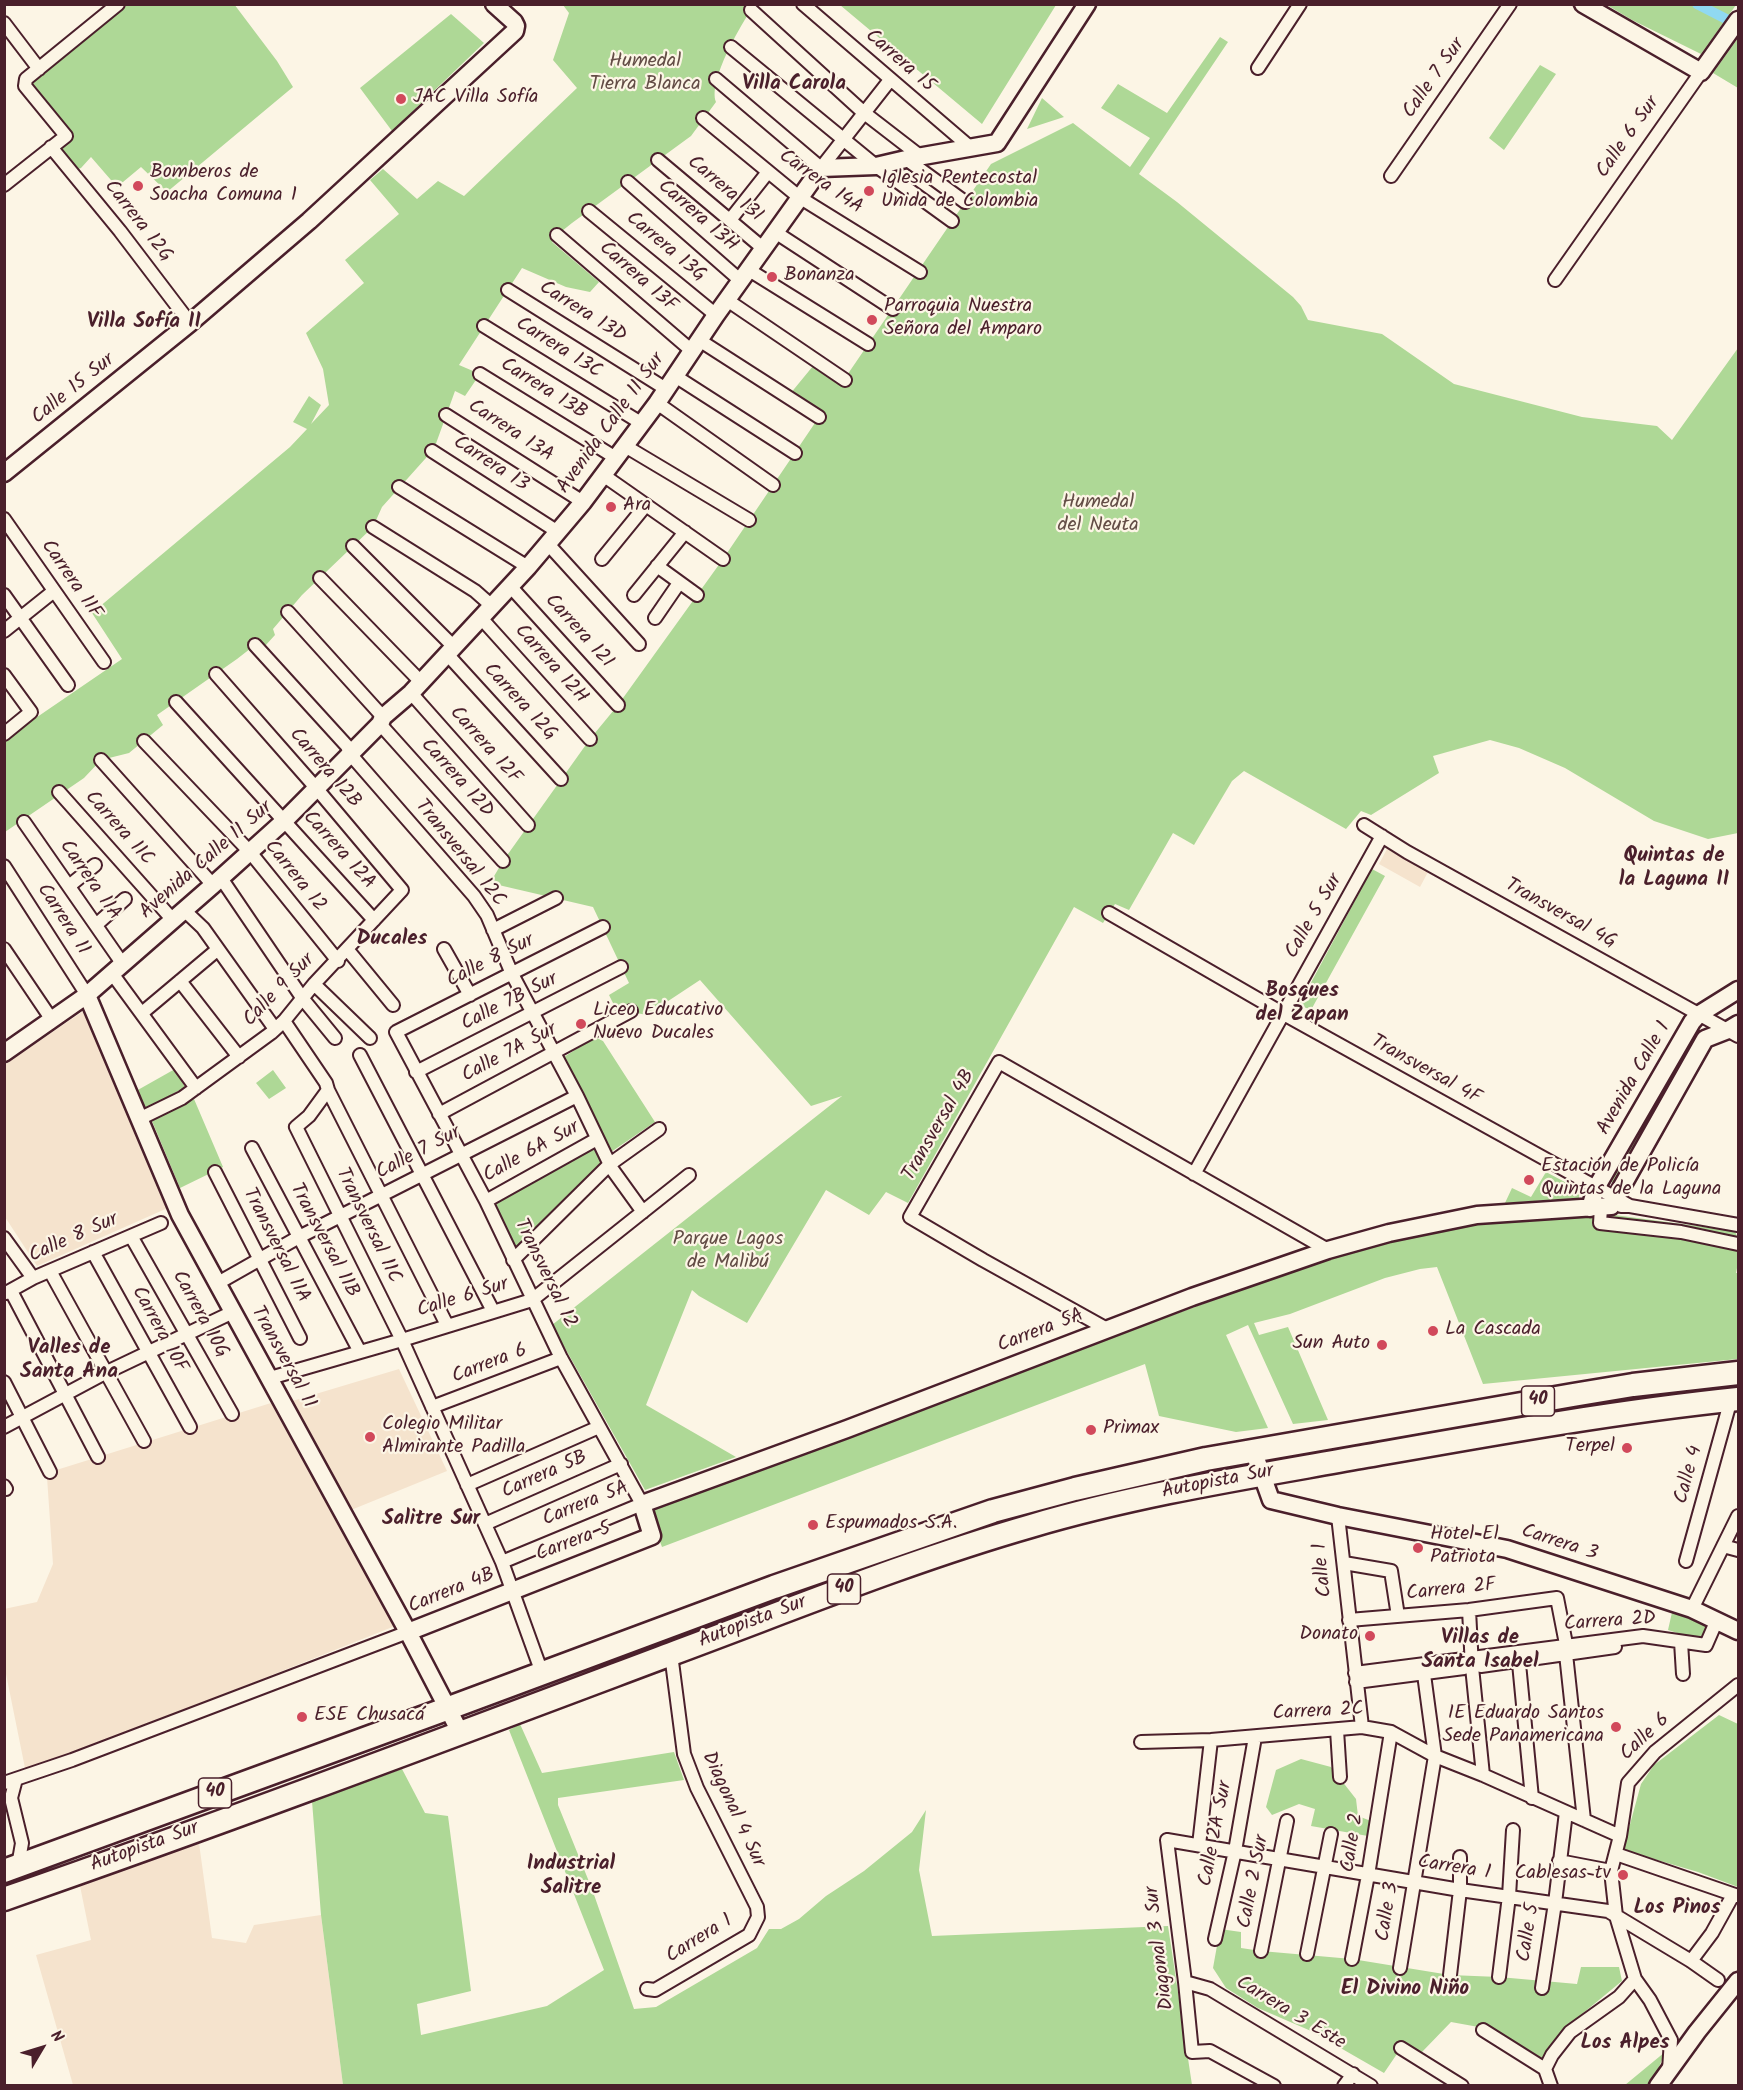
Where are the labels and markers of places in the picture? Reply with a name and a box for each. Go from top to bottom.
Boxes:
place label: JAC Villa Sofía [413,87,538,111]
marker: JAC Villa Sofía [394,92,408,106]
place label: Bomberos de Soacha Comuna 1 [150,162,297,209]
place label: Iglesia Pentecostal Unida de Colombia [881,168,1038,215]
marker: Bomberos de Soacha Comuna 1 [131,179,145,193]
marker: Iglesia Pentecostal Unida de Colombia [862,184,876,198]
place label: Bonanza [784,265,855,289]
marker: Bonanza [765,270,779,284]
place label: Parroquia Nuestra Señora del Amparo [884,296,1042,343]
marker: Parroquia Nuestra Señora del Amparo [865,313,879,327]
place label: Ara [623,495,651,519]
marker: Ara [604,500,618,514]
place label: Liceo Educativo Nuevo Ducales [593,1000,723,1047]
marker: Liceo Educativo Nuevo Ducales [574,1017,588,1031]
place label: Estación de Policía Quintas de la Laguna [1541,1156,1721,1203]
marker: Estación de Policía Quintas de la Laguna [1522,1173,1536,1187]
place label: La Cascada [1445,1319,1541,1343]
marker: La Cascada [1426,1324,1440,1338]
place label: Sun Auto [1293,1333,1370,1357]
marker: Sun Auto [1375,1338,1389,1352]
place label: Colegio Militar Almirante Padilla [382,1414,525,1461]
place label: Primax [1103,1418,1159,1442]
marker: Primax [1084,1423,1098,1437]
marker: Colegio Militar Almirante Padilla [363,1430,377,1444]
place label: Terpel [1565,1436,1615,1460]
marker: Terpel [1620,1441,1634,1455]
place label: Espumados S.A. [825,1513,958,1537]
marker: Espumados S.A. [806,1518,820,1532]
place label: Hotel El Patriota [1430,1524,1499,1571]
marker: Hotel El Patriota [1411,1541,1425,1555]
place label: Donato [1299,1624,1358,1648]
marker: Donato [1363,1629,1377,1643]
place label: IE Eduardo Santos Sede Panamericana [1442,1703,1604,1750]
place label: ESE Chusacá [314,1705,425,1729]
marker: ESE Chusacá [295,1710,309,1724]
marker: IE Eduardo Santos Sede Panamericana [1609,1720,1623,1734]
place label: Cablesas tv [1515,1863,1611,1887]
marker: Cablesas tv [1616,1868,1630,1882]

